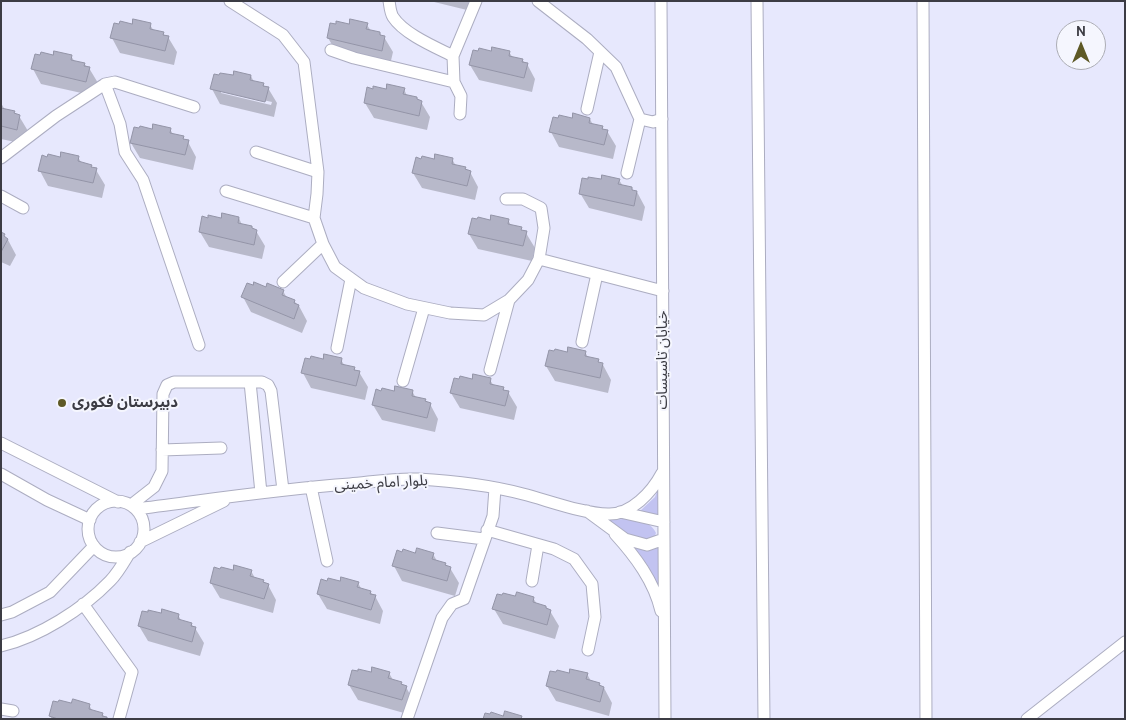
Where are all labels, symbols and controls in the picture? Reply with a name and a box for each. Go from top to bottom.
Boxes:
north arrow [1056,20,1106,70]
text: N [1076,22,1086,40]
street label: خیابان تاسیسات [654,310,672,410]
place label: دبیرستان فکوری [72,394,178,412]
marker: دبیرستان فکوری [56,397,68,409]
street label: بلوار امام خمینی [334,472,428,494]

